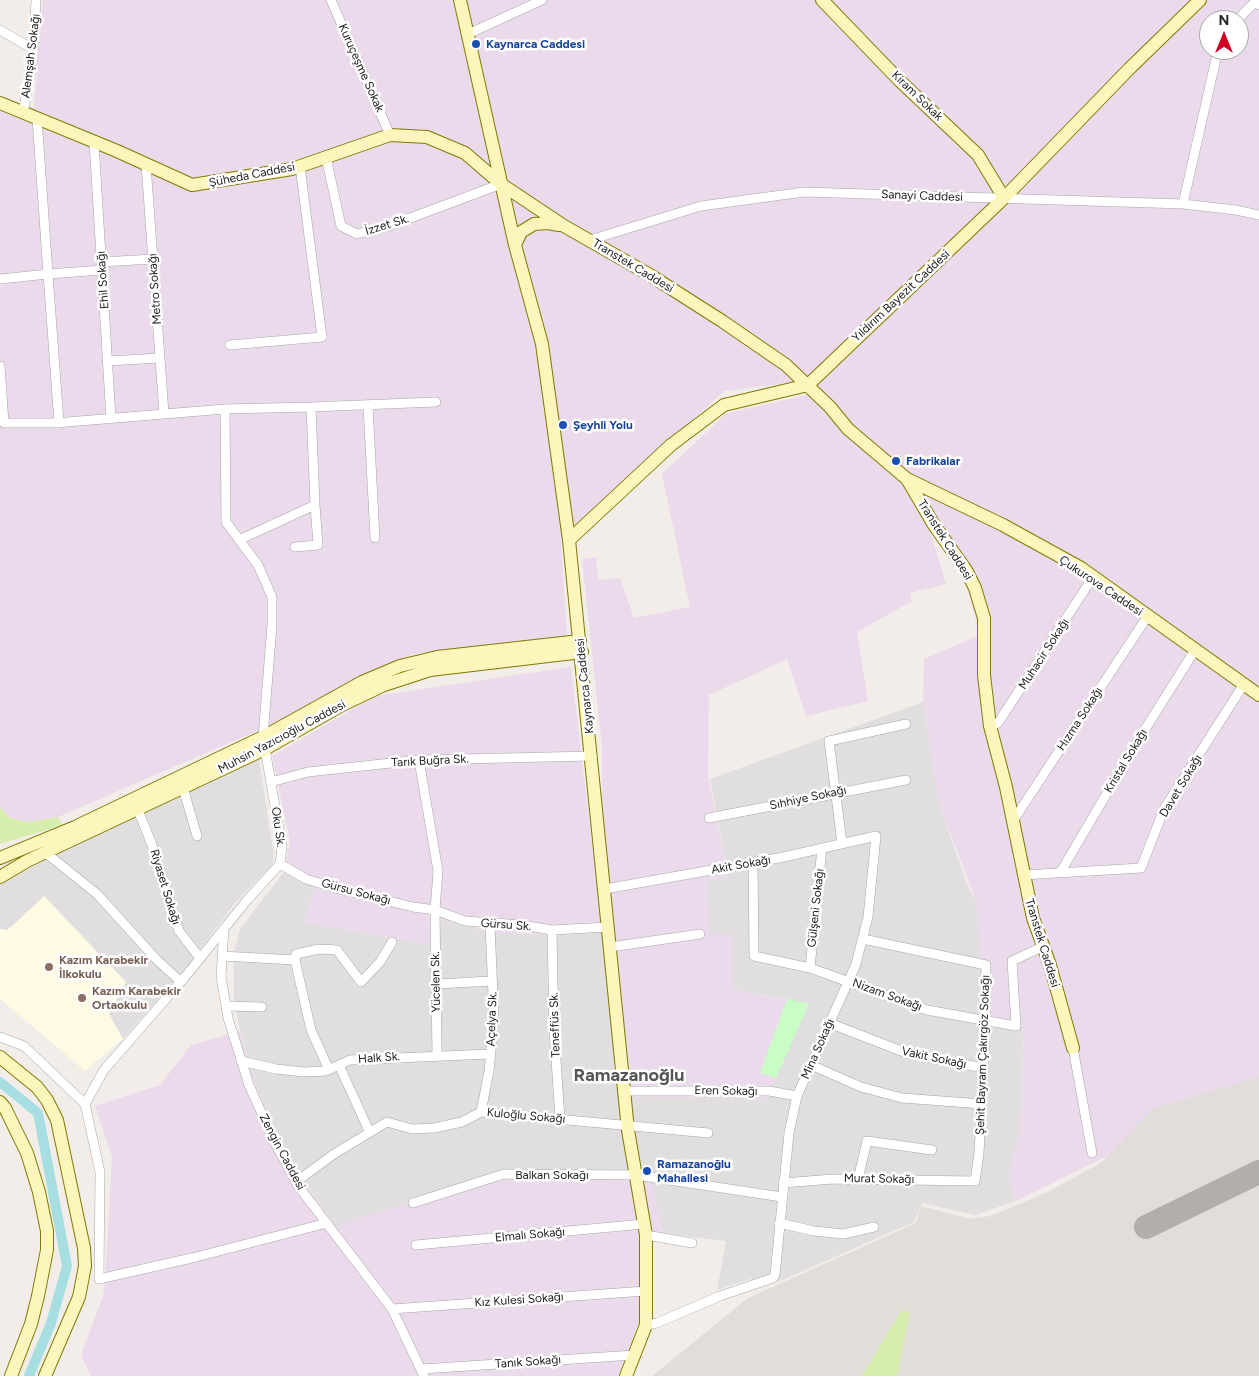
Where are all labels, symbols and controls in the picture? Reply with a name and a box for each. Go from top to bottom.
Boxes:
north arrow [1199,10,1249,60]
text: N [1219,12,1229,29]
street label: Alemşah Sokağı [19,13,43,99]
street label: Kuruçeşme Sokak [335,22,387,114]
place label: Kaynarca Caddesi [486,37,585,51]
marker: Kaynarca Caddesi [470,38,482,50]
street label: Kiram Sokak [888,68,946,124]
street label: Şüheda Caddesi [208,160,296,190]
street label: Sanayi Caddesi [881,187,963,205]
street label: İzzet Sk. [363,212,411,238]
street label: Transtek Caddesi [590,236,676,296]
street label: Yıldırım Bayezit Caddesi [849,247,953,345]
street label: Ehil Sokağı [94,250,112,310]
street label: Metro Sokağı [145,253,165,325]
place label: Şeyhli Yolu [573,418,633,432]
marker: Şeyhli Yolu [557,419,569,431]
place label: Fabrikalar [906,454,960,468]
marker: Fabrikalar [890,455,902,467]
street label: Transtek Caddesi [914,497,976,583]
street label: Çukurova Caddesi [1056,553,1146,619]
street label: Muhacir Sokağı [1016,616,1072,692]
street label: Kaynarca Caddesi [573,638,597,734]
street label: Hızma Sokağı [1054,684,1106,754]
street label: Muhsin Yazıcıoğlu Caddesi [216,697,348,777]
street label: Kristal Sokağı [1101,726,1151,796]
street label: Tarık Buğra Sk. [391,752,469,770]
street label: Davet Sokağı [1157,752,1205,820]
street label: Sıhhiye Sokağı [768,783,848,813]
street label: Oku Sk. [268,806,288,848]
street label: Riyaset Sokağı [147,848,183,926]
street label: Akit Sokağı [710,853,772,877]
street label: Gülşeni Sokağı [805,868,827,948]
street label: Gürsu Sokağı [320,876,392,908]
street label: Transtek Caddesi [1022,897,1062,989]
street label: Gürsu Sk. [480,916,532,934]
street label: Yücelen Sk. [428,951,444,1013]
place label: Kazım Karabekir İlkokulu [59,953,148,981]
marker: Kazım Karabekir İlkokulu [43,961,55,973]
street label: Şehit Bayram Çakırgöz Sokağı [973,975,993,1135]
street label: Nizam Sokağı [850,976,924,1014]
place label: Kazım Karabekir Ortaokulu [92,984,181,1012]
street label: Açelya Sk. [484,991,500,1047]
marker: Kazım Karabekir Ortaokulu [76,992,88,1004]
street label: Teneffüs Sk. [547,992,563,1058]
street label: Mina Sokağı [798,1017,838,1081]
street label: Vakit Sokağı [900,1044,968,1072]
street label: Halk Sk. [357,1049,401,1067]
district label: Ramazanoğlu [574,1065,684,1087]
street label: Eren Sokağı [694,1083,758,1099]
street label: Kuloğlu Sokağı [486,1105,566,1127]
street label: Zengin Caddesi [256,1111,308,1193]
place label: Ramazanoğlu Mahallesi [657,1157,731,1185]
marker: Ramazanoğlu Mahallesi [641,1165,653,1177]
street label: Balkan Sokağı [515,1168,589,1182]
street label: Murat Sokağı [844,1171,914,1187]
street label: Elmalı Sokağı [494,1225,566,1245]
street label: Kız Kulesi Sokağı [474,1290,564,1310]
street label: Tanık Sokağı [494,1353,562,1371]

